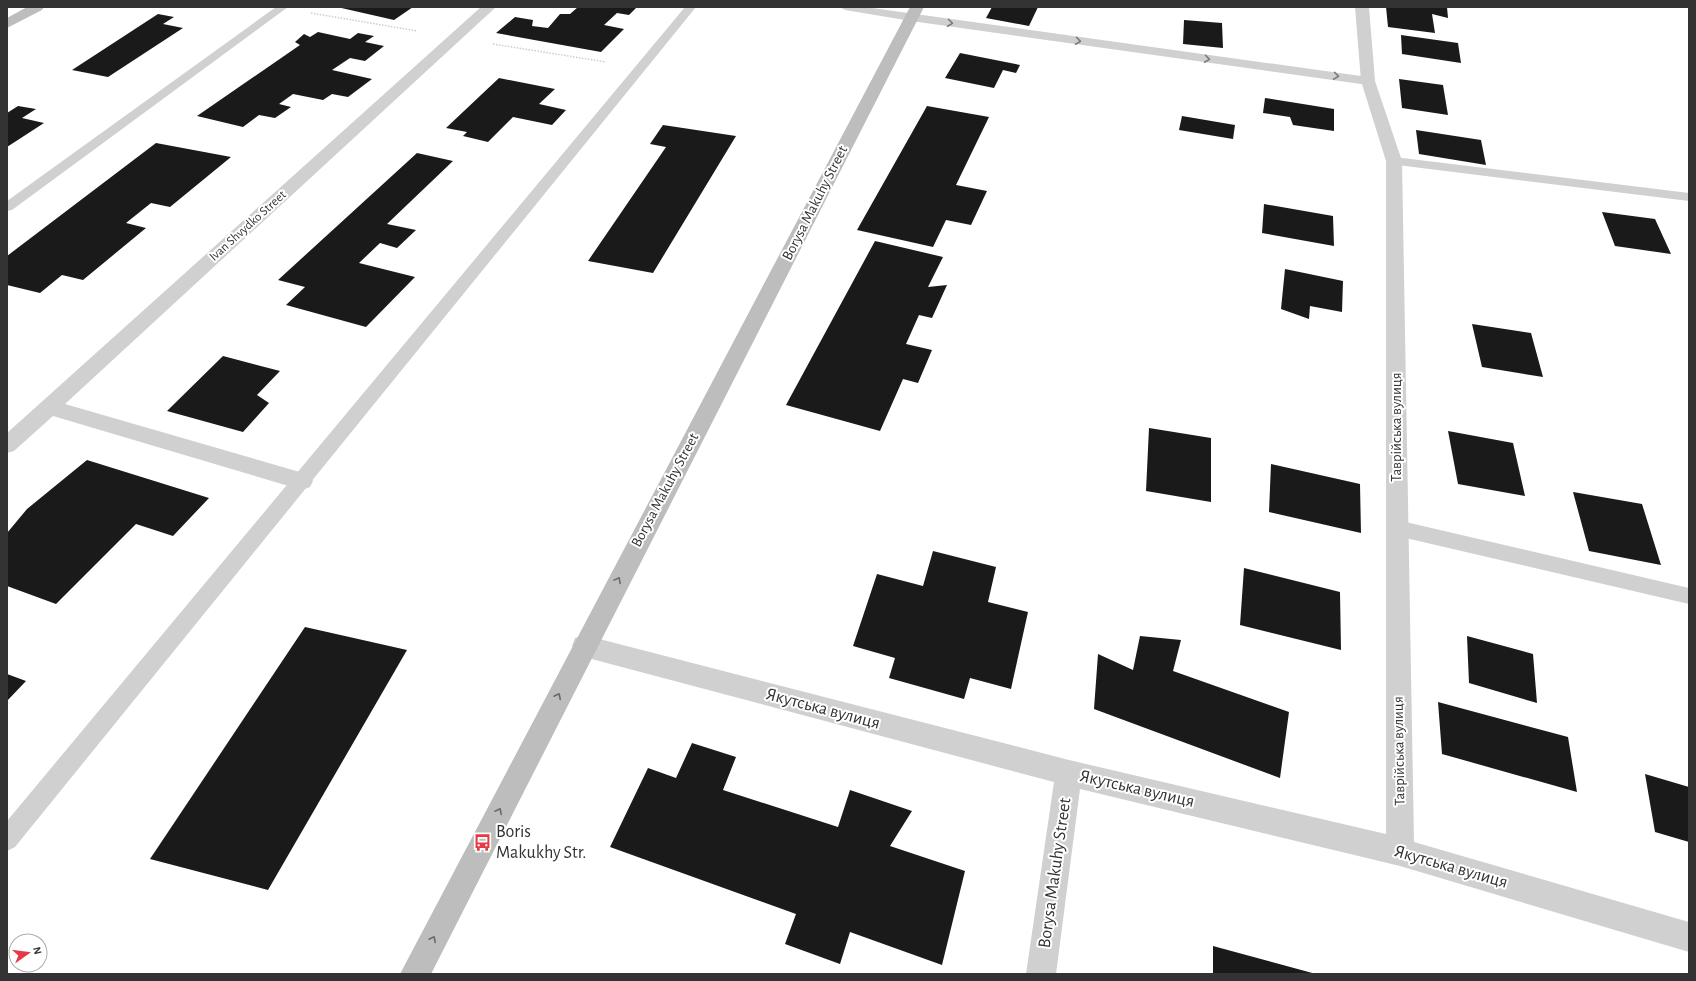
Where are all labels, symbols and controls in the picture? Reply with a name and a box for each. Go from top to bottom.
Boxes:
one-way arrow [946,18,953,27]
one-way arrow [1075,36,1081,45]
one-way arrow [1204,54,1210,63]
one-way arrow [1333,71,1339,80]
street label: Borysa Makuhy Street [780,143,850,263]
street label: Ivan Shvydko Street [207,188,289,264]
street label: Таврійська вулиця [1389,372,1404,482]
street label: Borysa Makuhy Street [629,431,701,549]
one-way arrow [613,577,621,585]
street label: Якутська вулиця [764,685,882,733]
one-way arrow [553,692,561,700]
street label: Таврійська вулиця [1391,696,1407,806]
street label: Якутська вулиця [1078,767,1196,811]
street label: Borysa Makuhy Street [1036,796,1074,949]
one-way arrow [494,808,501,816]
place label: Boris Makukhy Str. [496,823,586,862]
bus stop icon: Boris Makukhy Str. [473,832,493,852]
street label: Якутська вулиця [1392,842,1510,892]
north arrow [8,933,48,973]
one-way arrow [428,936,435,944]
text: N [31,946,43,956]

